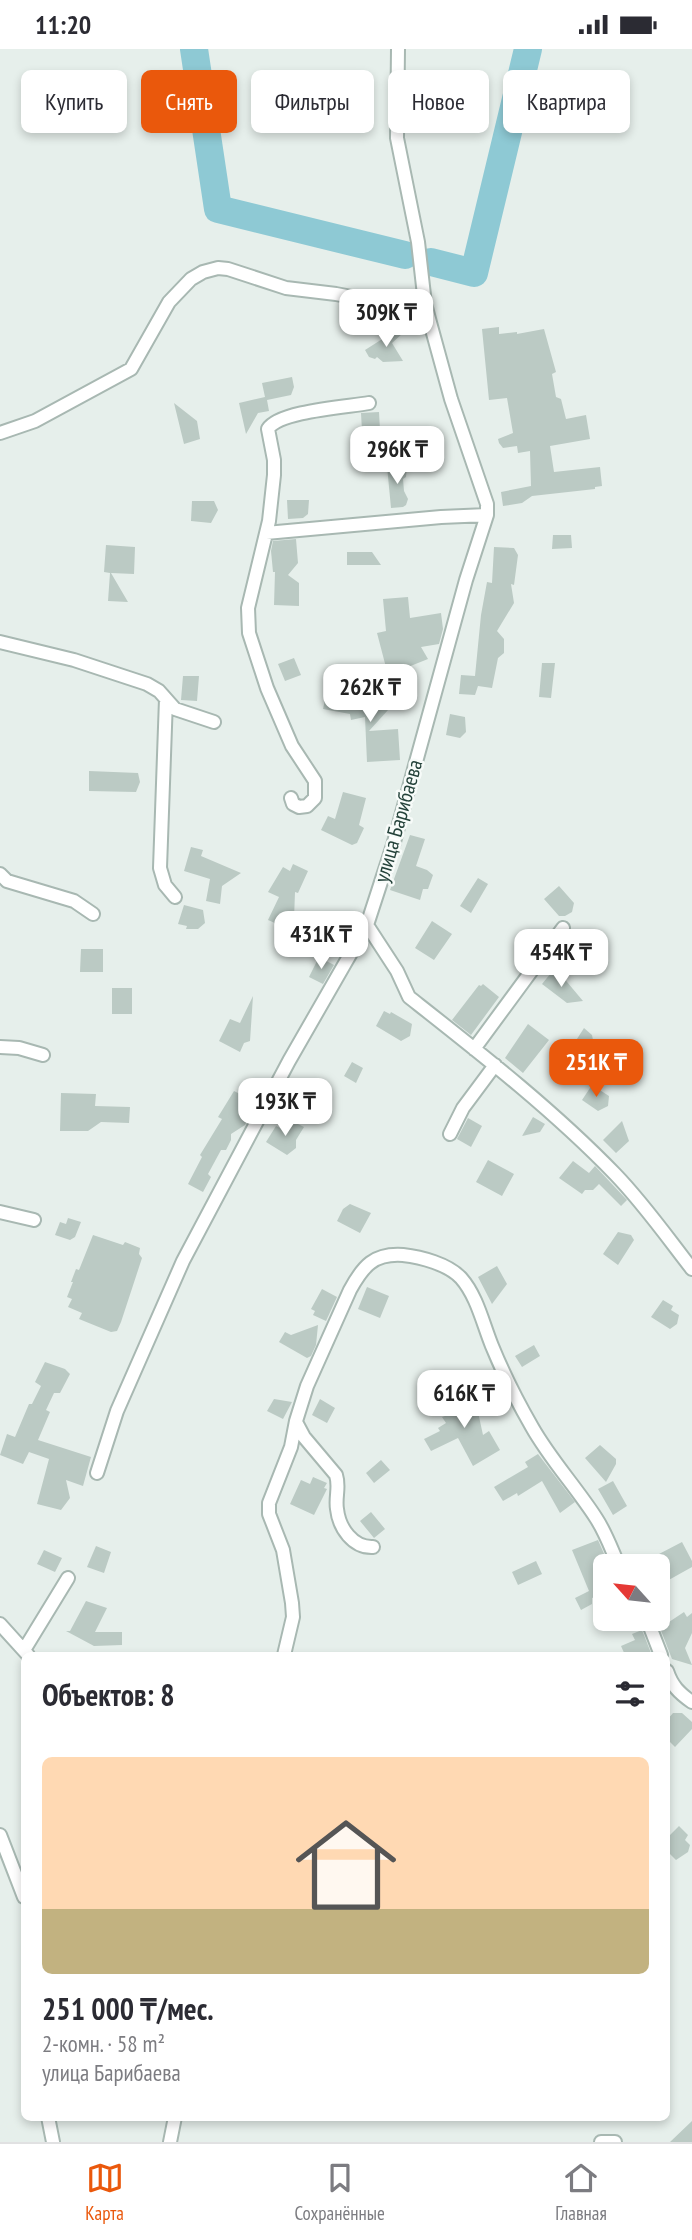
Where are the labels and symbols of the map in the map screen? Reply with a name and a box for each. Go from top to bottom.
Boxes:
pin: 309K ₸ [329,289,443,349]
pin: 296K ₸ [340,427,454,486]
pin: 262K ₸ [313,665,427,724]
street label: улица Барибаева [368,756,428,886]
pin: 431K ₸ [264,911,378,971]
pin: 454K ₸ [504,929,618,989]
pin: 251K ₸ [539,1039,653,1099]
pin: 193K ₸ [228,1079,342,1138]
pin: 616K ₸ [407,1371,521,1430]
north arrow [593,1554,670,1631]

